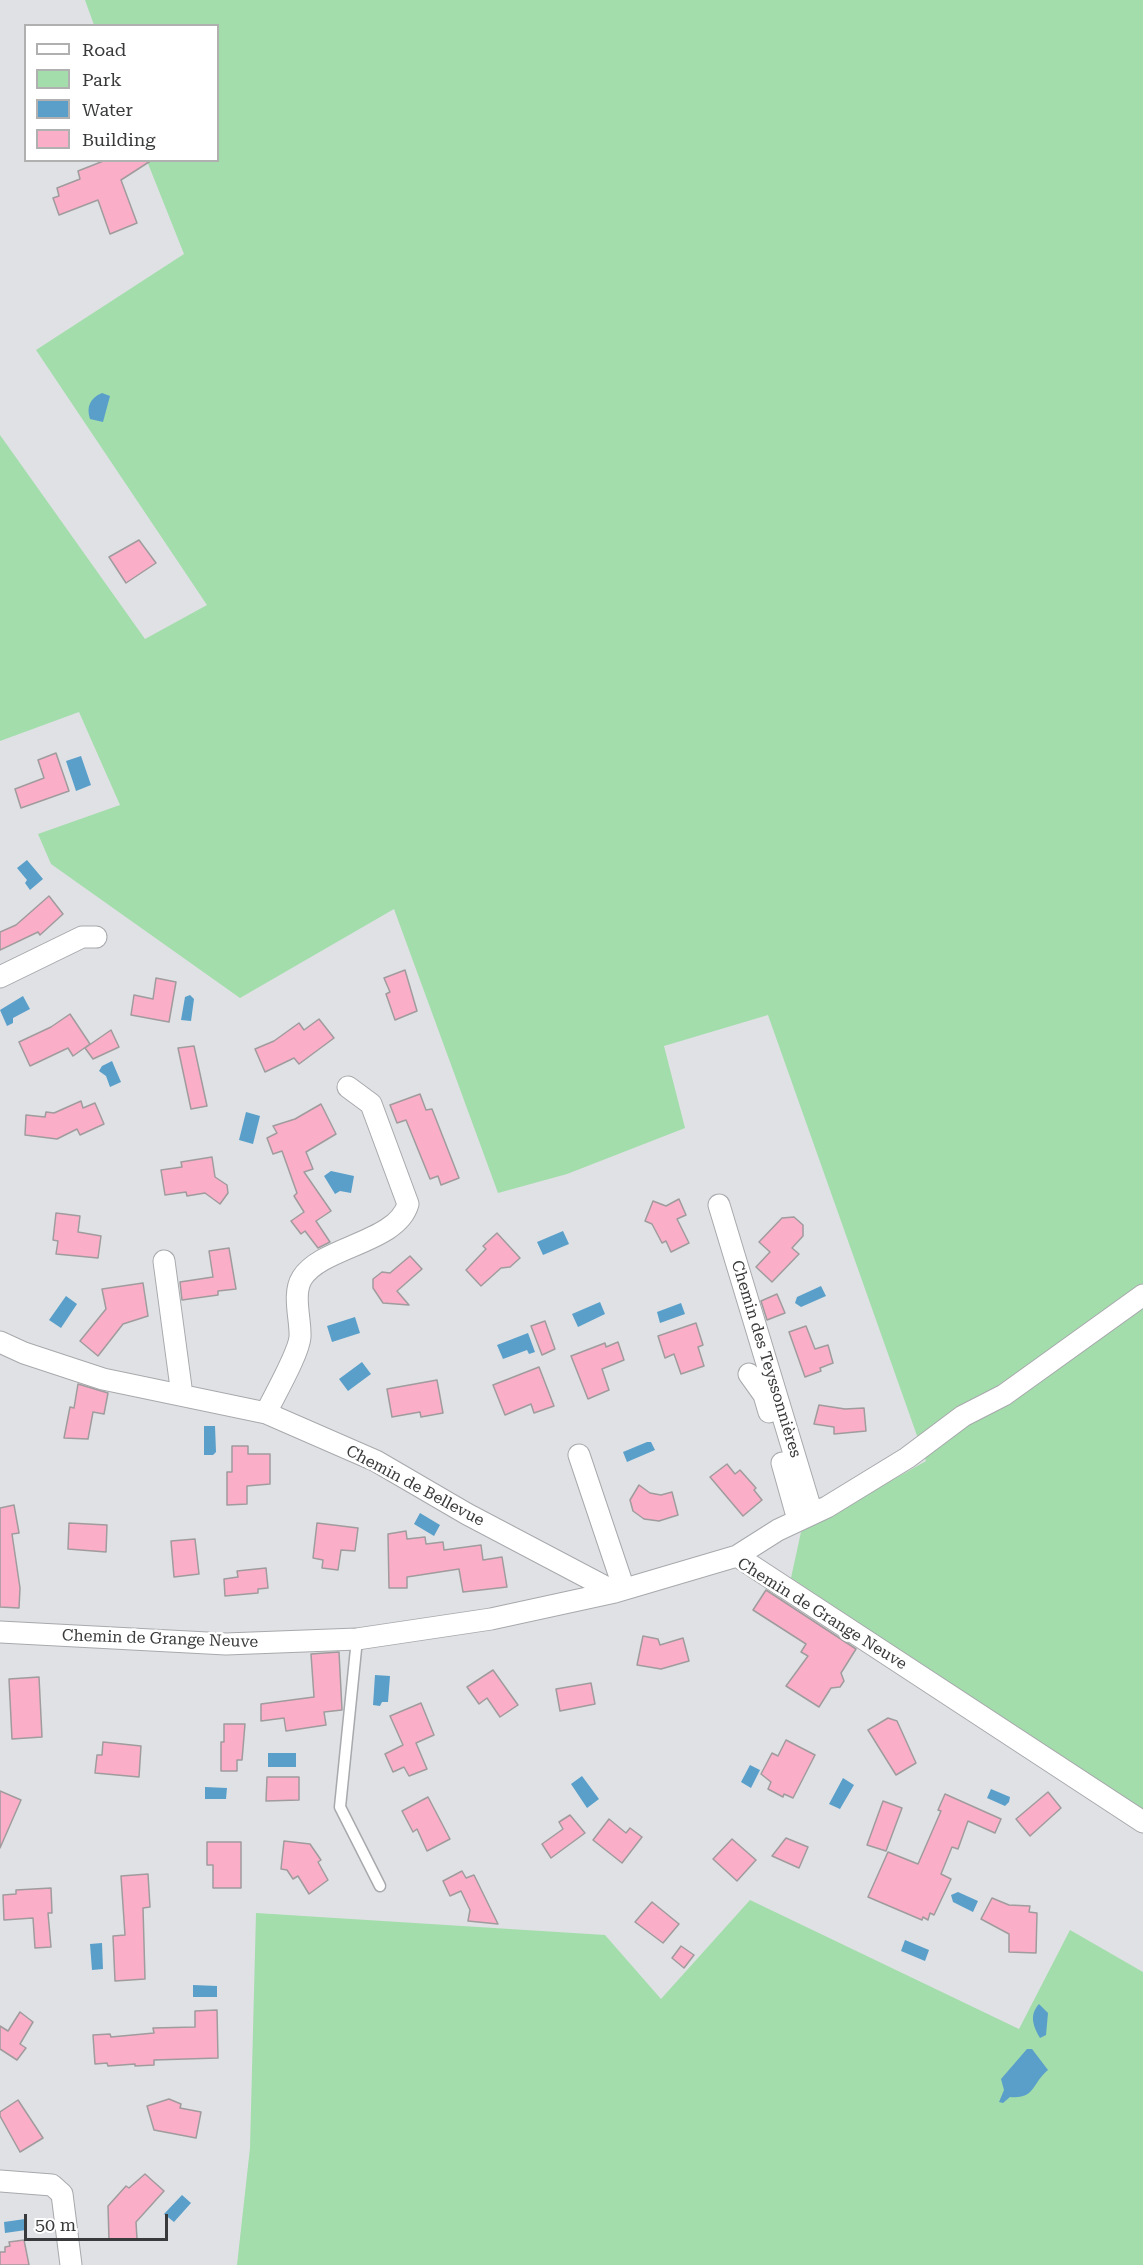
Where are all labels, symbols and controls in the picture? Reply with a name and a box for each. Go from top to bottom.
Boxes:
legend [24,24,219,162]
text: Road [82,39,126,60]
text: Park [82,69,122,90]
text: Water [82,99,133,120]
text: Building [82,129,156,150]
street label: Chemin des Teyssonnières [727,1258,805,1460]
street label: Chemin de Bellevue [343,1441,487,1531]
street label: Chemin de Grange Neuve [734,1554,910,1674]
street label: Chemin de Grange Neuve [62,1626,258,1652]
scale bar [27,2202,171,2240]
text: 50 m [35,2214,76,2235]

